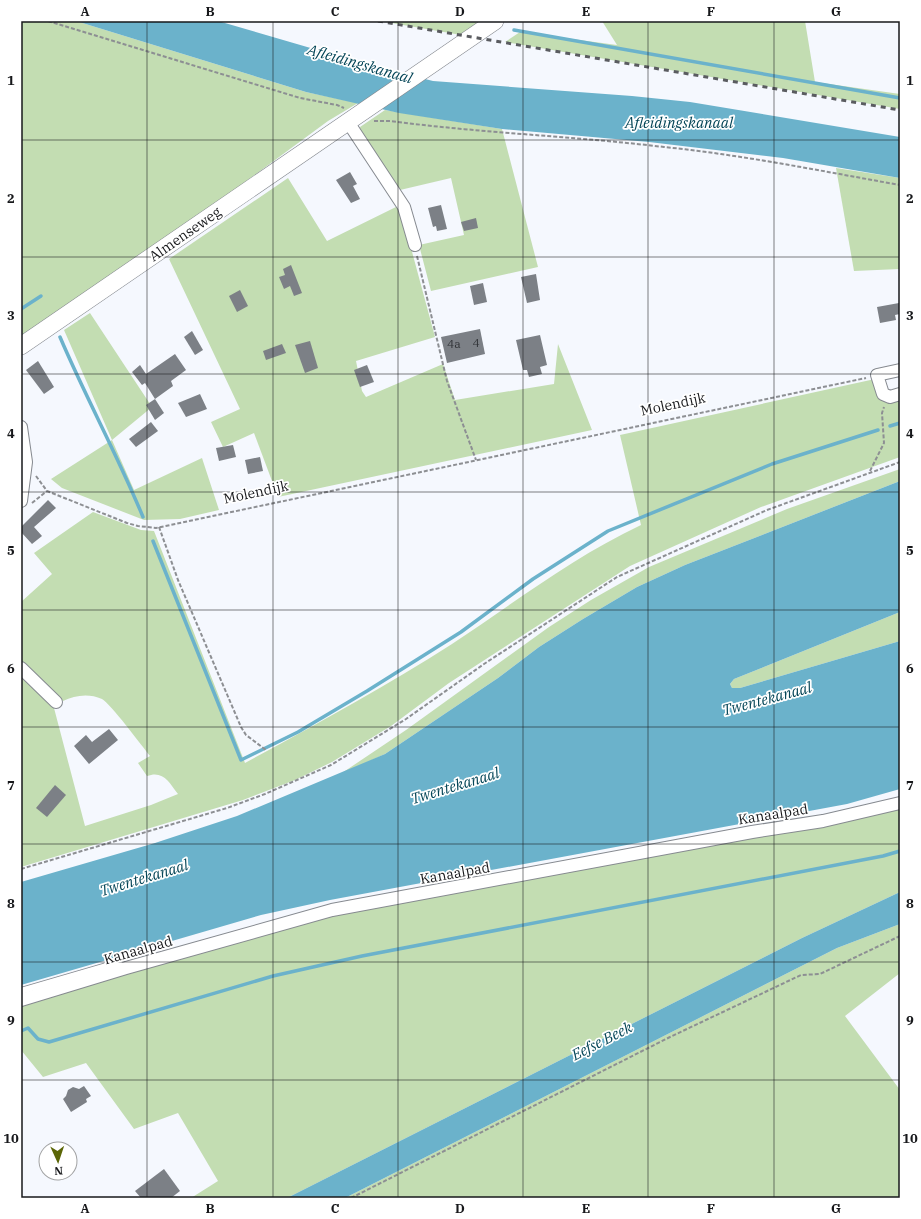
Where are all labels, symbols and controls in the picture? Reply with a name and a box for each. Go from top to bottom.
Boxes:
text: A [80,3,90,20]
text: B [205,3,215,20]
text: C [331,3,340,20]
text: D [455,3,465,20]
text: E [582,3,590,20]
text: F [707,3,715,20]
text: G [831,3,841,20]
water label: Afleidingskanaal [305,39,416,88]
text: 1 [7,72,15,89]
text: 1 [906,72,914,89]
water label: Afleidingskanaal [624,113,734,132]
text: 2 [7,190,15,207]
text: 2 [906,190,914,207]
street label: Almenseweg [146,202,225,265]
text: 3 [7,307,15,324]
text: 3 [906,307,914,324]
house number: 4 [472,335,480,350]
house number: 4a [447,336,461,351]
street label: Molendijk [639,388,708,420]
text: 4 [7,425,15,442]
text: 4 [906,425,914,442]
street label: Molendijk [222,476,291,508]
text: 5 [7,542,15,559]
text: 5 [906,542,914,559]
text: 6 [7,660,15,677]
text: 6 [906,660,914,677]
water label: Twentekanaal [720,677,814,720]
water label: Twentekanaal [408,763,502,808]
text: 7 [7,777,15,794]
text: 7 [906,777,914,794]
street label: Kanaalpad [737,800,810,828]
water label: Twentekanaal [97,855,191,900]
street label: Kanaalpad [419,858,492,888]
text: 8 [7,895,15,912]
text: 8 [906,895,914,912]
street label: Kanaalpad [102,931,175,968]
text: 9 [7,1012,15,1029]
text: 9 [906,1012,914,1029]
water label: Eefse Beek [567,1017,635,1064]
text: 10 [3,1130,19,1147]
text: 10 [902,1130,918,1147]
north arrow [38,1141,78,1181]
text: N [54,1164,63,1178]
text: A [80,1200,90,1217]
text: B [205,1200,215,1217]
text: C [331,1200,340,1217]
text: D [455,1200,465,1217]
text: E [582,1200,590,1217]
text: F [707,1200,715,1217]
text: G [831,1200,841,1217]

